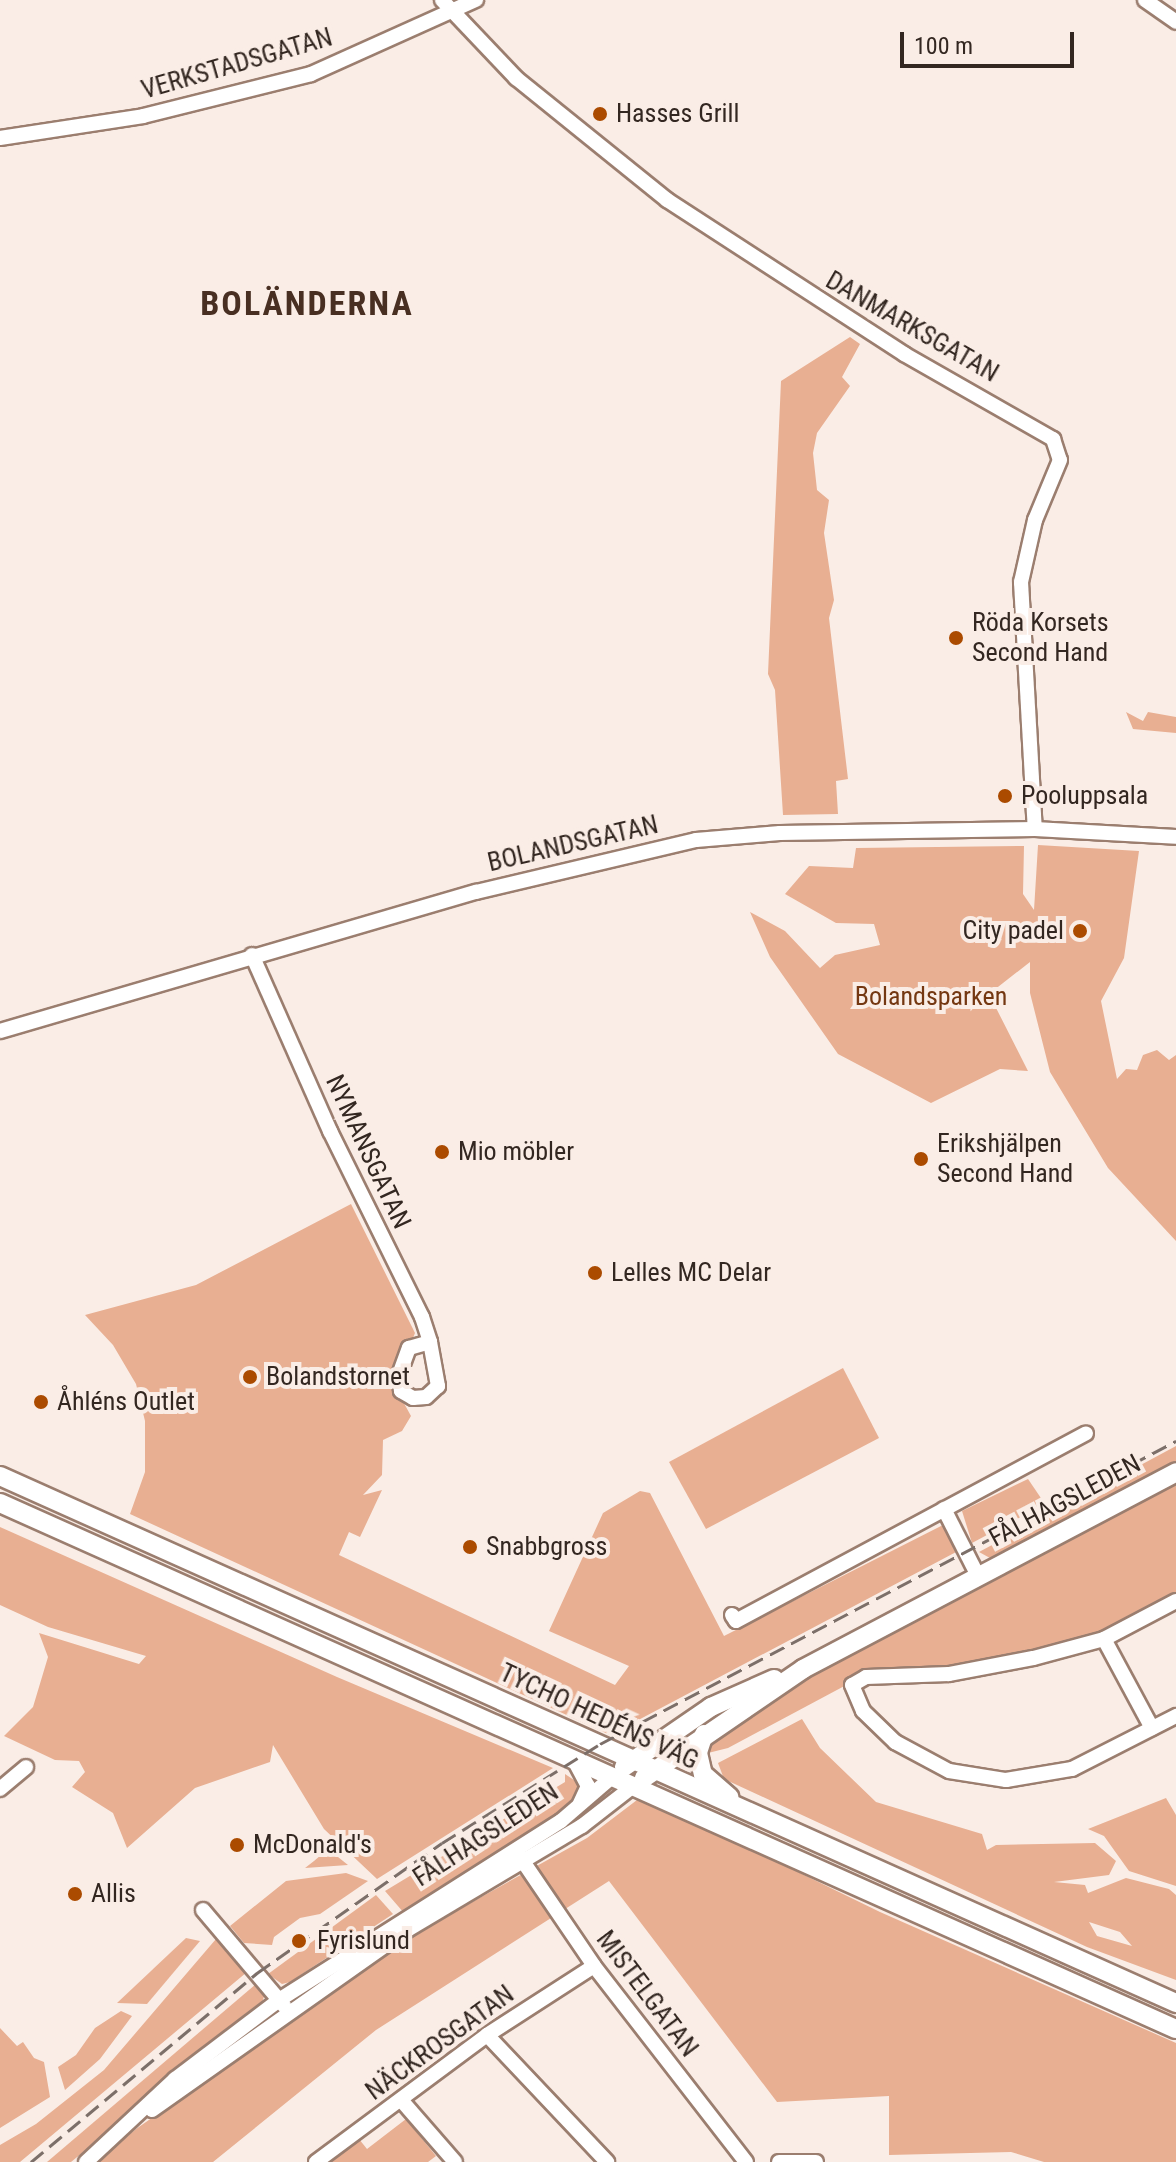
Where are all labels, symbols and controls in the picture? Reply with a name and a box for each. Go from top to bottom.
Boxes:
scale bar [904,16,1078,66]
street label: VERKSTADSGATAN [138,22,336,106]
text: 100 m [914,32,973,60]
place label: Hasses Grill [616,98,739,130]
marker: Hasses Grill [591,105,609,123]
street label: DANMARKSGATAN [820,265,1004,389]
district label: BOLÄNDERNA [200,284,414,324]
place label: Röda Korsets Second Hand [972,607,1109,668]
marker: Röda Korsets Second Hand [947,629,965,647]
place label: Pooluppsala [1021,780,1148,812]
marker: Pooluppsala [996,787,1014,805]
street label: BOLANDSGATAN [485,809,661,879]
place label: City padel [962,915,1064,947]
marker: City padel [1071,922,1089,940]
park label: Bolandsparken [855,981,1007,1013]
street label: NYMANSGATAN [319,1070,417,1234]
place label: Erikshjälpen Second Hand [937,1128,1073,1190]
place label: Mio möbler [458,1136,574,1168]
marker: Mio möbler [433,1143,451,1161]
marker: Erikshjälpen Second Hand [912,1150,930,1168]
place label: Lelles MC Delar [611,1257,771,1289]
marker: Lelles MC Delar [586,1264,604,1282]
place label: Bolandstornet [266,1361,410,1393]
marker: Bolandstornet [241,1368,259,1386]
place label: Åhléns Outlet [57,1386,195,1418]
marker: Åhléns Outlet [32,1393,50,1411]
street label: FÅLHAGSLEDEN [984,1448,1146,1554]
place label: Snabbgross [486,1531,607,1563]
marker: Snabbgross [461,1538,479,1556]
street label: TYCHO HEDÉNS VÄG [495,1657,703,1777]
street label: FÅLHAGSLEDEN [408,1776,564,1894]
place label: McDonald's [253,1829,372,1861]
marker: McDonald's [228,1836,246,1854]
place label: Allis [91,1878,136,1910]
marker: Allis [66,1885,84,1903]
place label: Fyrislund [317,1925,410,1957]
street label: MISTELGATAN [589,1925,705,2063]
marker: Fyrislund [288,1930,310,1952]
street label: NÄCKROSGATAN [360,1979,520,2107]

